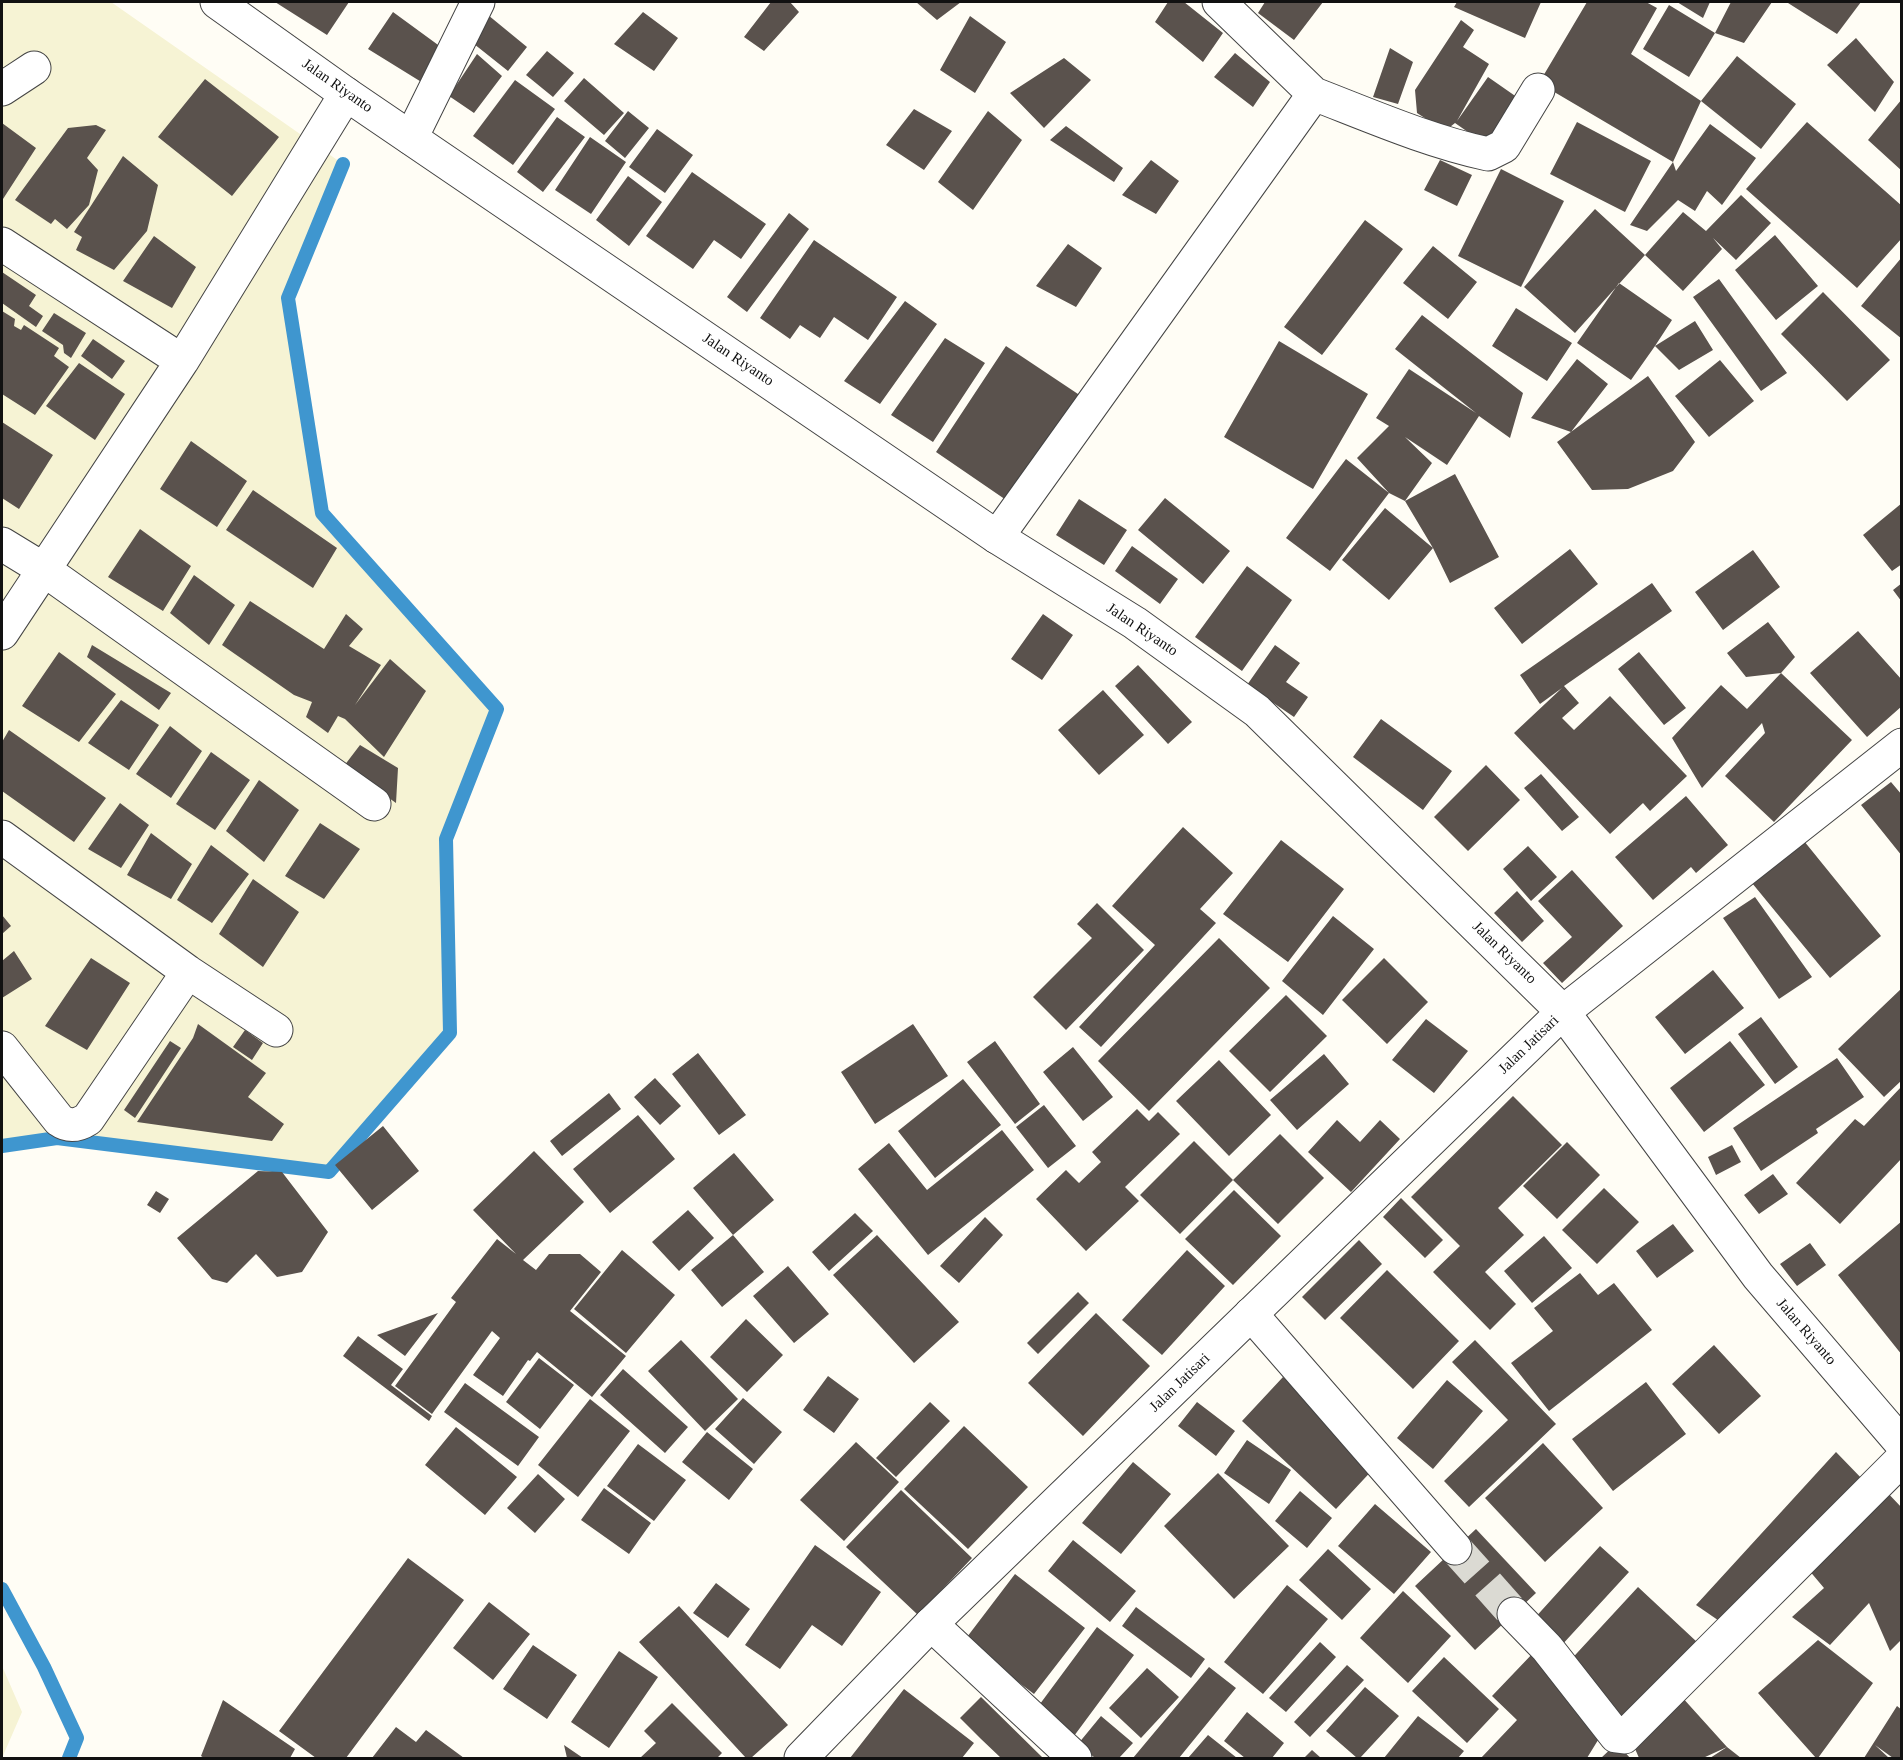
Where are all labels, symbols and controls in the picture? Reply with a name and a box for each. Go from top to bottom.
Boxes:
street label: Jalan Riyanto [298,55,376,117]
street label: Jalan Riyanto [699,330,777,390]
street label: Jalan Riyanto [1103,600,1181,660]
street label: Jalan Riyanto [1468,918,1540,988]
street label: Jalan Jatisari [1495,1012,1563,1078]
street label: Jalan Riyanto [1772,1295,1840,1369]
street label: Jalan Jatisari [1146,1350,1214,1416]

